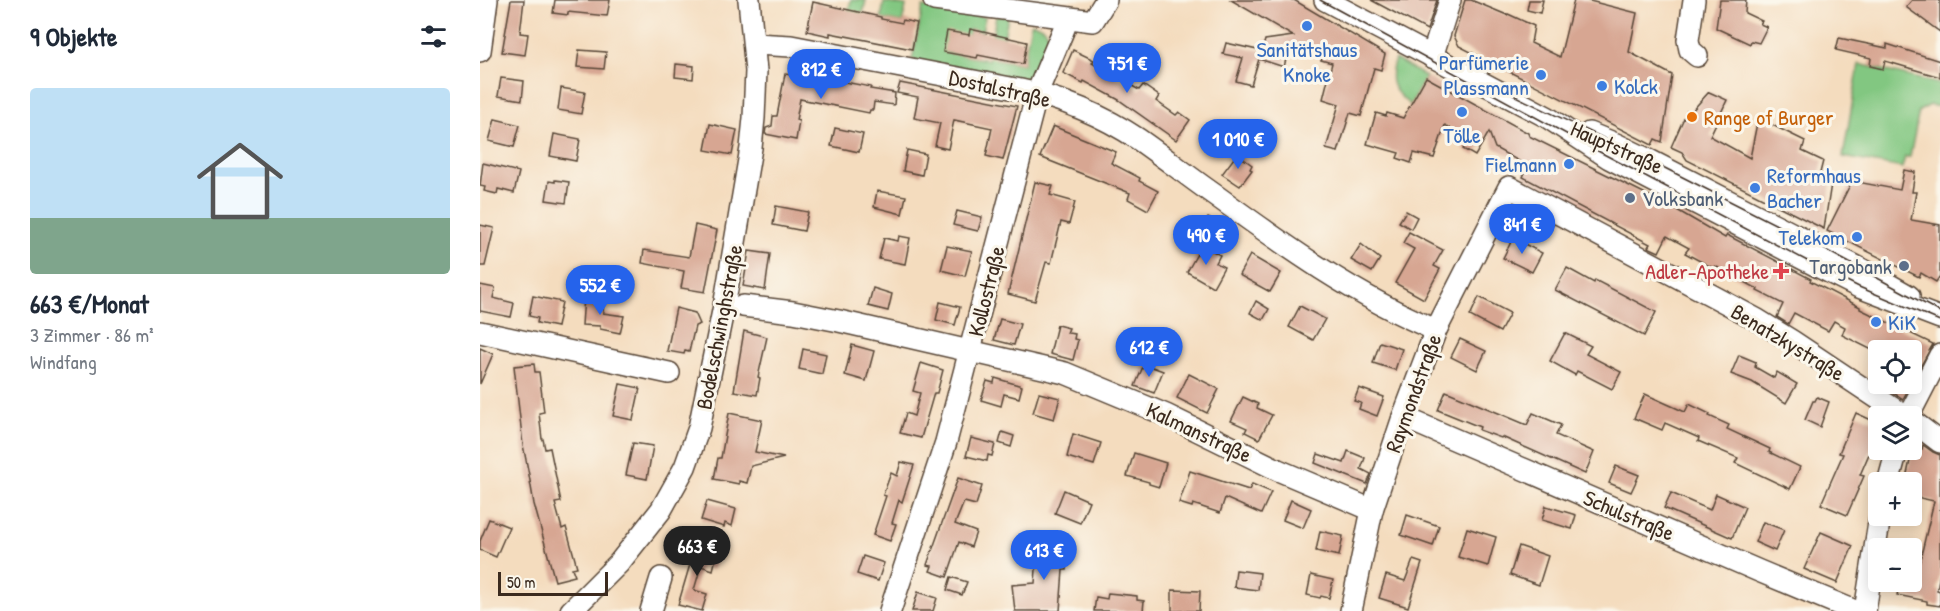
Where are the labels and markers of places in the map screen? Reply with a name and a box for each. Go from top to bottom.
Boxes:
marker: Sanitätshaus Knoke [1300,19,1314,33]
place label: Sanitätshaus Knoke [1257,34,1357,89]
pin: 751 € [1085,43,1169,94]
place label: Parfümerie Plassmann [1439,47,1529,102]
pin: 812 € [779,49,863,100]
marker: Parfümerie Plassmann [1534,68,1548,82]
place label: Kolck [1614,71,1658,101]
marker: Kolck [1595,79,1609,93]
place label: Range of Burger [1704,102,1834,132]
marker: Tölle [1455,105,1469,119]
marker: Range of Burger [1685,110,1699,124]
pin: 1 010 € [1183,119,1293,170]
place label: Tölle [1443,120,1481,150]
place label: Fielmann [1485,149,1557,179]
marker: Fielmann [1562,157,1576,171]
place label: Reformhaus Bacher [1767,160,1861,215]
marker: Reformhaus Bacher [1748,181,1762,195]
place label: Volksbank [1642,183,1723,213]
marker: Volksbank [1623,191,1637,205]
pin: 841 € [1480,204,1564,255]
pin: 490 € [1164,215,1248,266]
place label: Telekom [1778,222,1845,252]
marker: Telekom [1850,230,1864,244]
place label: Targobank [1809,251,1892,281]
place label: Adler-Apotheke [1645,256,1769,286]
marker: Targobank [1897,259,1911,273]
marker: Adler-Apotheke [1774,264,1788,278]
pin: 552 € [558,265,642,316]
place label: KiK [1888,307,1916,337]
marker: KiK [1869,315,1883,329]
pin: 612 € [1107,327,1191,378]
pin: 663 € [655,526,739,577]
pin: 613 € [1002,530,1086,581]

